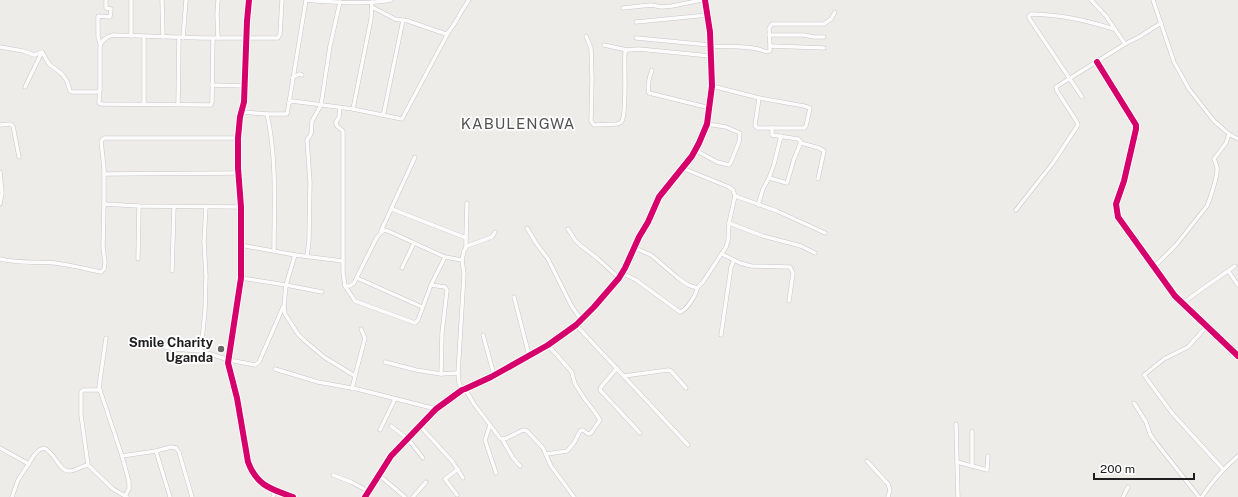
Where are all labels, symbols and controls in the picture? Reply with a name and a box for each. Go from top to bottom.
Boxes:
district label: KABULENGWA [461,115,575,132]
place label: Smile Charity Uganda [129,335,214,365]
marker: Smile Charity Uganda [216,344,226,354]
scale bar [1094,455,1194,481]
text: 200 m [1100,462,1135,476]

